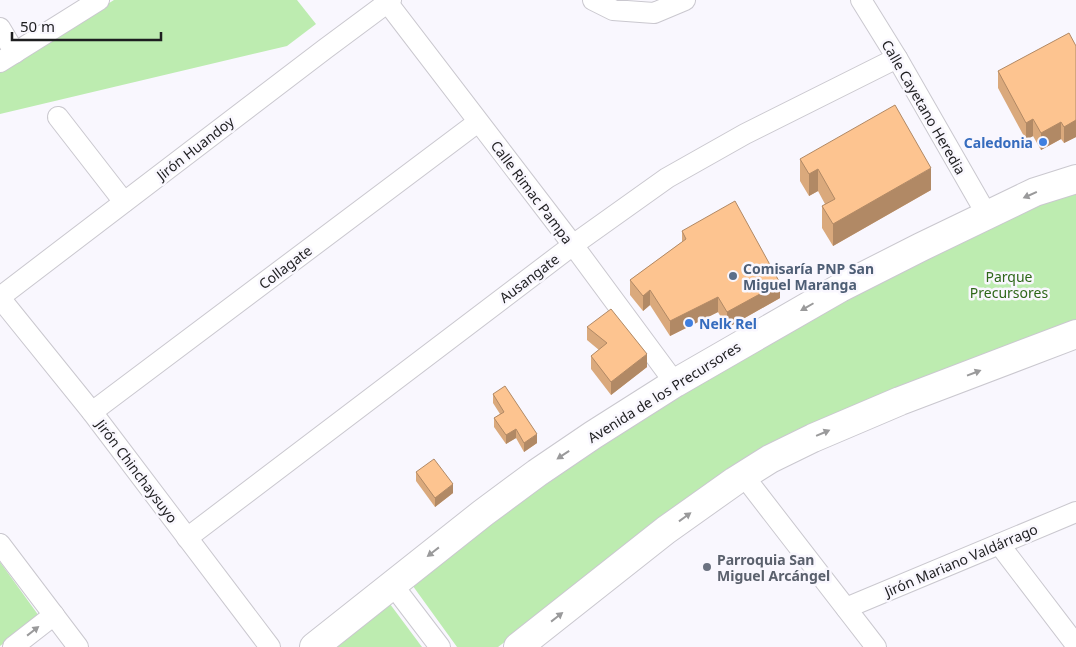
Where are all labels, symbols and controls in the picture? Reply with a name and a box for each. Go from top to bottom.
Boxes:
scale bar [12,10,161,42]
text: 50 m [20,16,55,36]
street label: Calle Cayetano Heredia [878,36,970,178]
street label: Jirón Huandoy [151,111,238,185]
place label: Caledonia [964,133,1033,152]
street label: Calle Rimac Pampa [487,136,577,248]
marker: Caledonia [1037,136,1049,148]
one-way arrow [1023,192,1037,200]
street label: Collagate [255,241,315,293]
street label: Ausangate [495,249,563,307]
place label: Comisaría PNP San Miguel Maranga [743,259,874,294]
park label: Parque Precursores [970,267,1048,302]
marker: Comisaría PNP San Miguel Maranga [727,270,739,282]
one-way arrow [799,303,814,311]
place label: Nelk Rel [699,314,757,333]
marker: Nelk Rel [683,317,695,329]
street label: Avenida de los Precursores [584,337,744,447]
one-way arrow [967,369,982,376]
street label: Jirón Chinchaysuyo [91,414,182,527]
one-way arrow [816,429,831,437]
one-way arrow [557,451,570,460]
one-way arrow [678,512,692,522]
street label: Jirón Mariano Valdárrago [880,519,1040,602]
one-way arrow [427,547,440,558]
place label: Parroquia San Miguel Arcángel [717,550,830,585]
marker: Parroquia San Miguel Arcángel [701,561,713,573]
one-way arrow [550,612,563,623]
one-way arrow [26,626,40,636]

